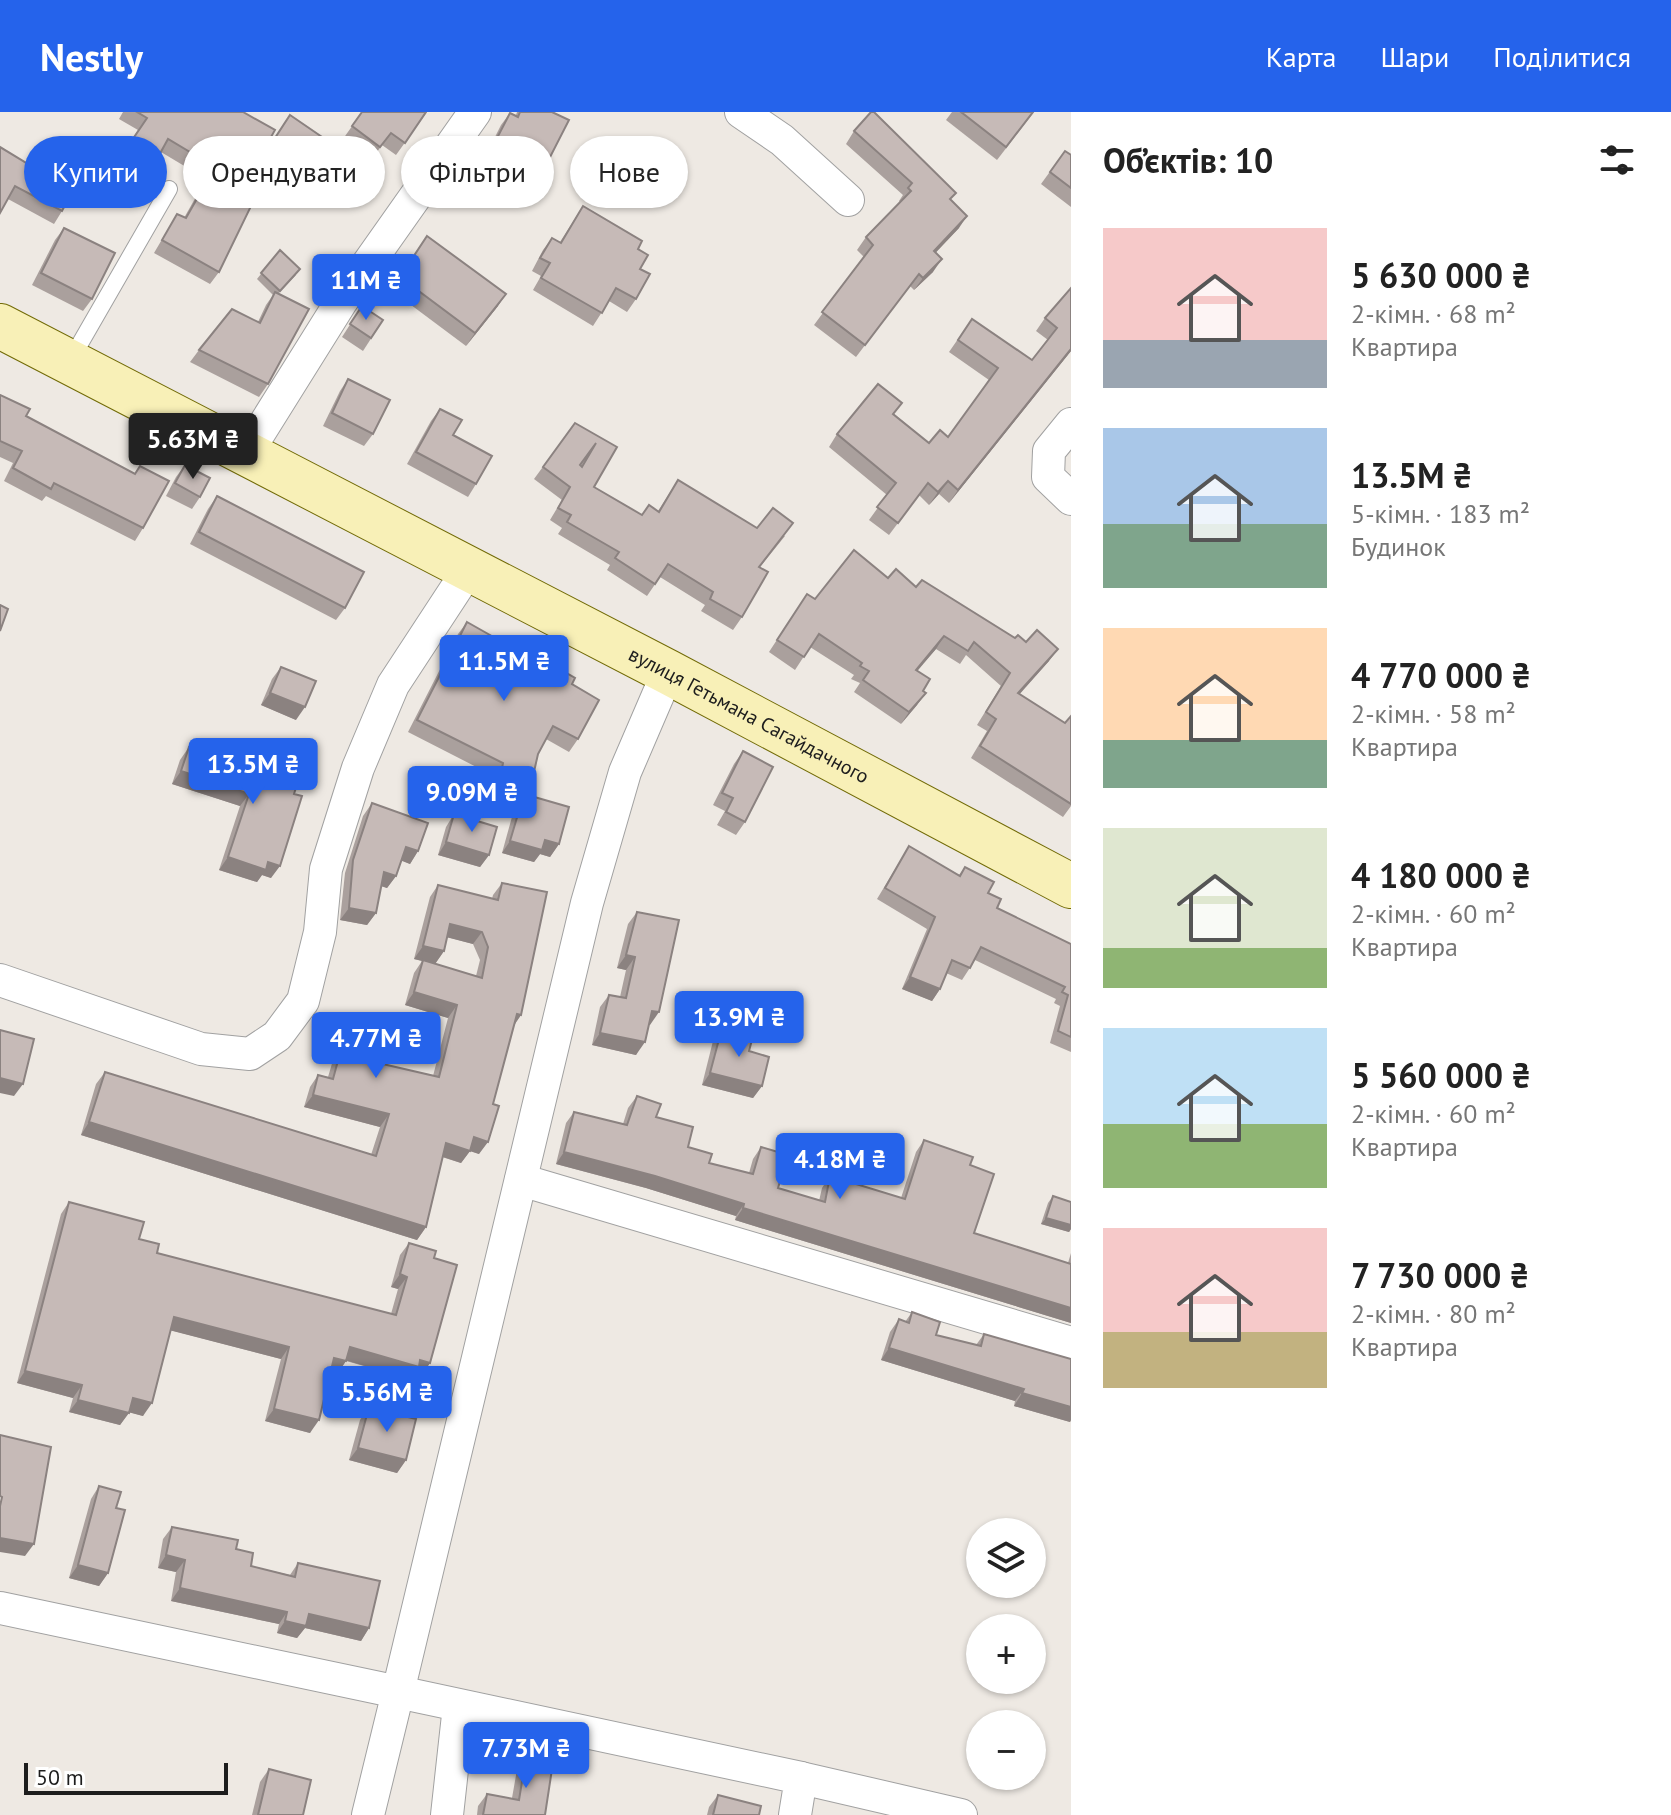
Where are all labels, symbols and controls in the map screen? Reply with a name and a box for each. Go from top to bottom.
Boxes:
text: Nestly [40,32,143,81]
text: Карта [1266,38,1336,75]
text: Шари [1380,38,1449,75]
text: Поділитися [1493,38,1631,75]
chip: Купити [24,136,167,208]
chip: Орендувати [183,136,385,208]
chip: Фільтри [401,136,554,208]
chip: Нове [570,136,688,208]
text: Об’єктів: 10 [1103,138,1273,182]
icon: filters [1595,138,1639,182]
text: 5 630 000 ₴ [1351,253,1531,297]
pin: 11M ₴ [310,254,422,322]
icon: home [1167,260,1263,356]
text: 11M ₴ [330,263,402,296]
text: 2-кімн. · 68 m² [1351,297,1516,330]
text: Квартира [1351,330,1458,363]
pin: 5.63M ₴ [119,413,267,481]
text: 5.63M ₴ [147,422,239,455]
text: 13.5M ₴ [1351,453,1472,497]
icon: home [1167,460,1263,556]
text: 5-кімн. · 183 m² [1351,497,1530,530]
text: Будинок [1351,530,1446,563]
pin: 11.5M ₴ [430,635,578,703]
street label: вулиця Гетьмана Сагайдачного [624,641,874,789]
text: 11.5M ₴ [458,644,550,677]
text: 4 770 000 ₴ [1351,653,1531,697]
icon: home [1167,660,1263,756]
text: 2-кімн. · 58 m² [1351,697,1516,730]
text: Квартира [1351,730,1458,763]
pin: 13.5M ₴ [179,738,327,806]
text: 13.5M ₴ [207,747,299,780]
pin: 9.09M ₴ [398,766,546,834]
text: 9.09M ₴ [426,775,518,808]
text: 4 180 000 ₴ [1351,853,1531,897]
icon: home [1167,860,1263,956]
text: 2-кімн. · 60 m² [1351,897,1516,930]
text: Квартира [1351,930,1458,963]
pin: 13.9M ₴ [665,991,813,1059]
text: 13.9M ₴ [693,1000,785,1033]
pin: 4.77M ₴ [302,1012,450,1080]
text: 4.77M ₴ [330,1021,422,1054]
text: 5 560 000 ₴ [1351,1053,1531,1097]
icon: home [1167,1060,1263,1156]
text: 2-кімн. · 60 m² [1351,1097,1516,1130]
text: Квартира [1351,1130,1458,1163]
pin: 4.18M ₴ [766,1133,914,1201]
text: 4.18M ₴ [794,1142,886,1175]
text: 7 730 000 ₴ [1351,1253,1529,1297]
icon: home [1167,1260,1263,1356]
text: 2-кімн. · 80 m² [1351,1297,1516,1330]
text: Квартира [1351,1330,1458,1363]
pin: 5.56M ₴ [313,1366,461,1434]
text: 5.56M ₴ [341,1375,433,1408]
map controls [966,1518,1046,1790]
button: layers [966,1518,1046,1598]
button: + [966,1614,1046,1694]
button: − [966,1710,1046,1790]
pin: 7.73M ₴ [452,1722,600,1790]
text: 7.73M ₴ [481,1731,571,1764]
scale bar [24,1759,228,1795]
text: 50 m [36,1763,84,1791]

